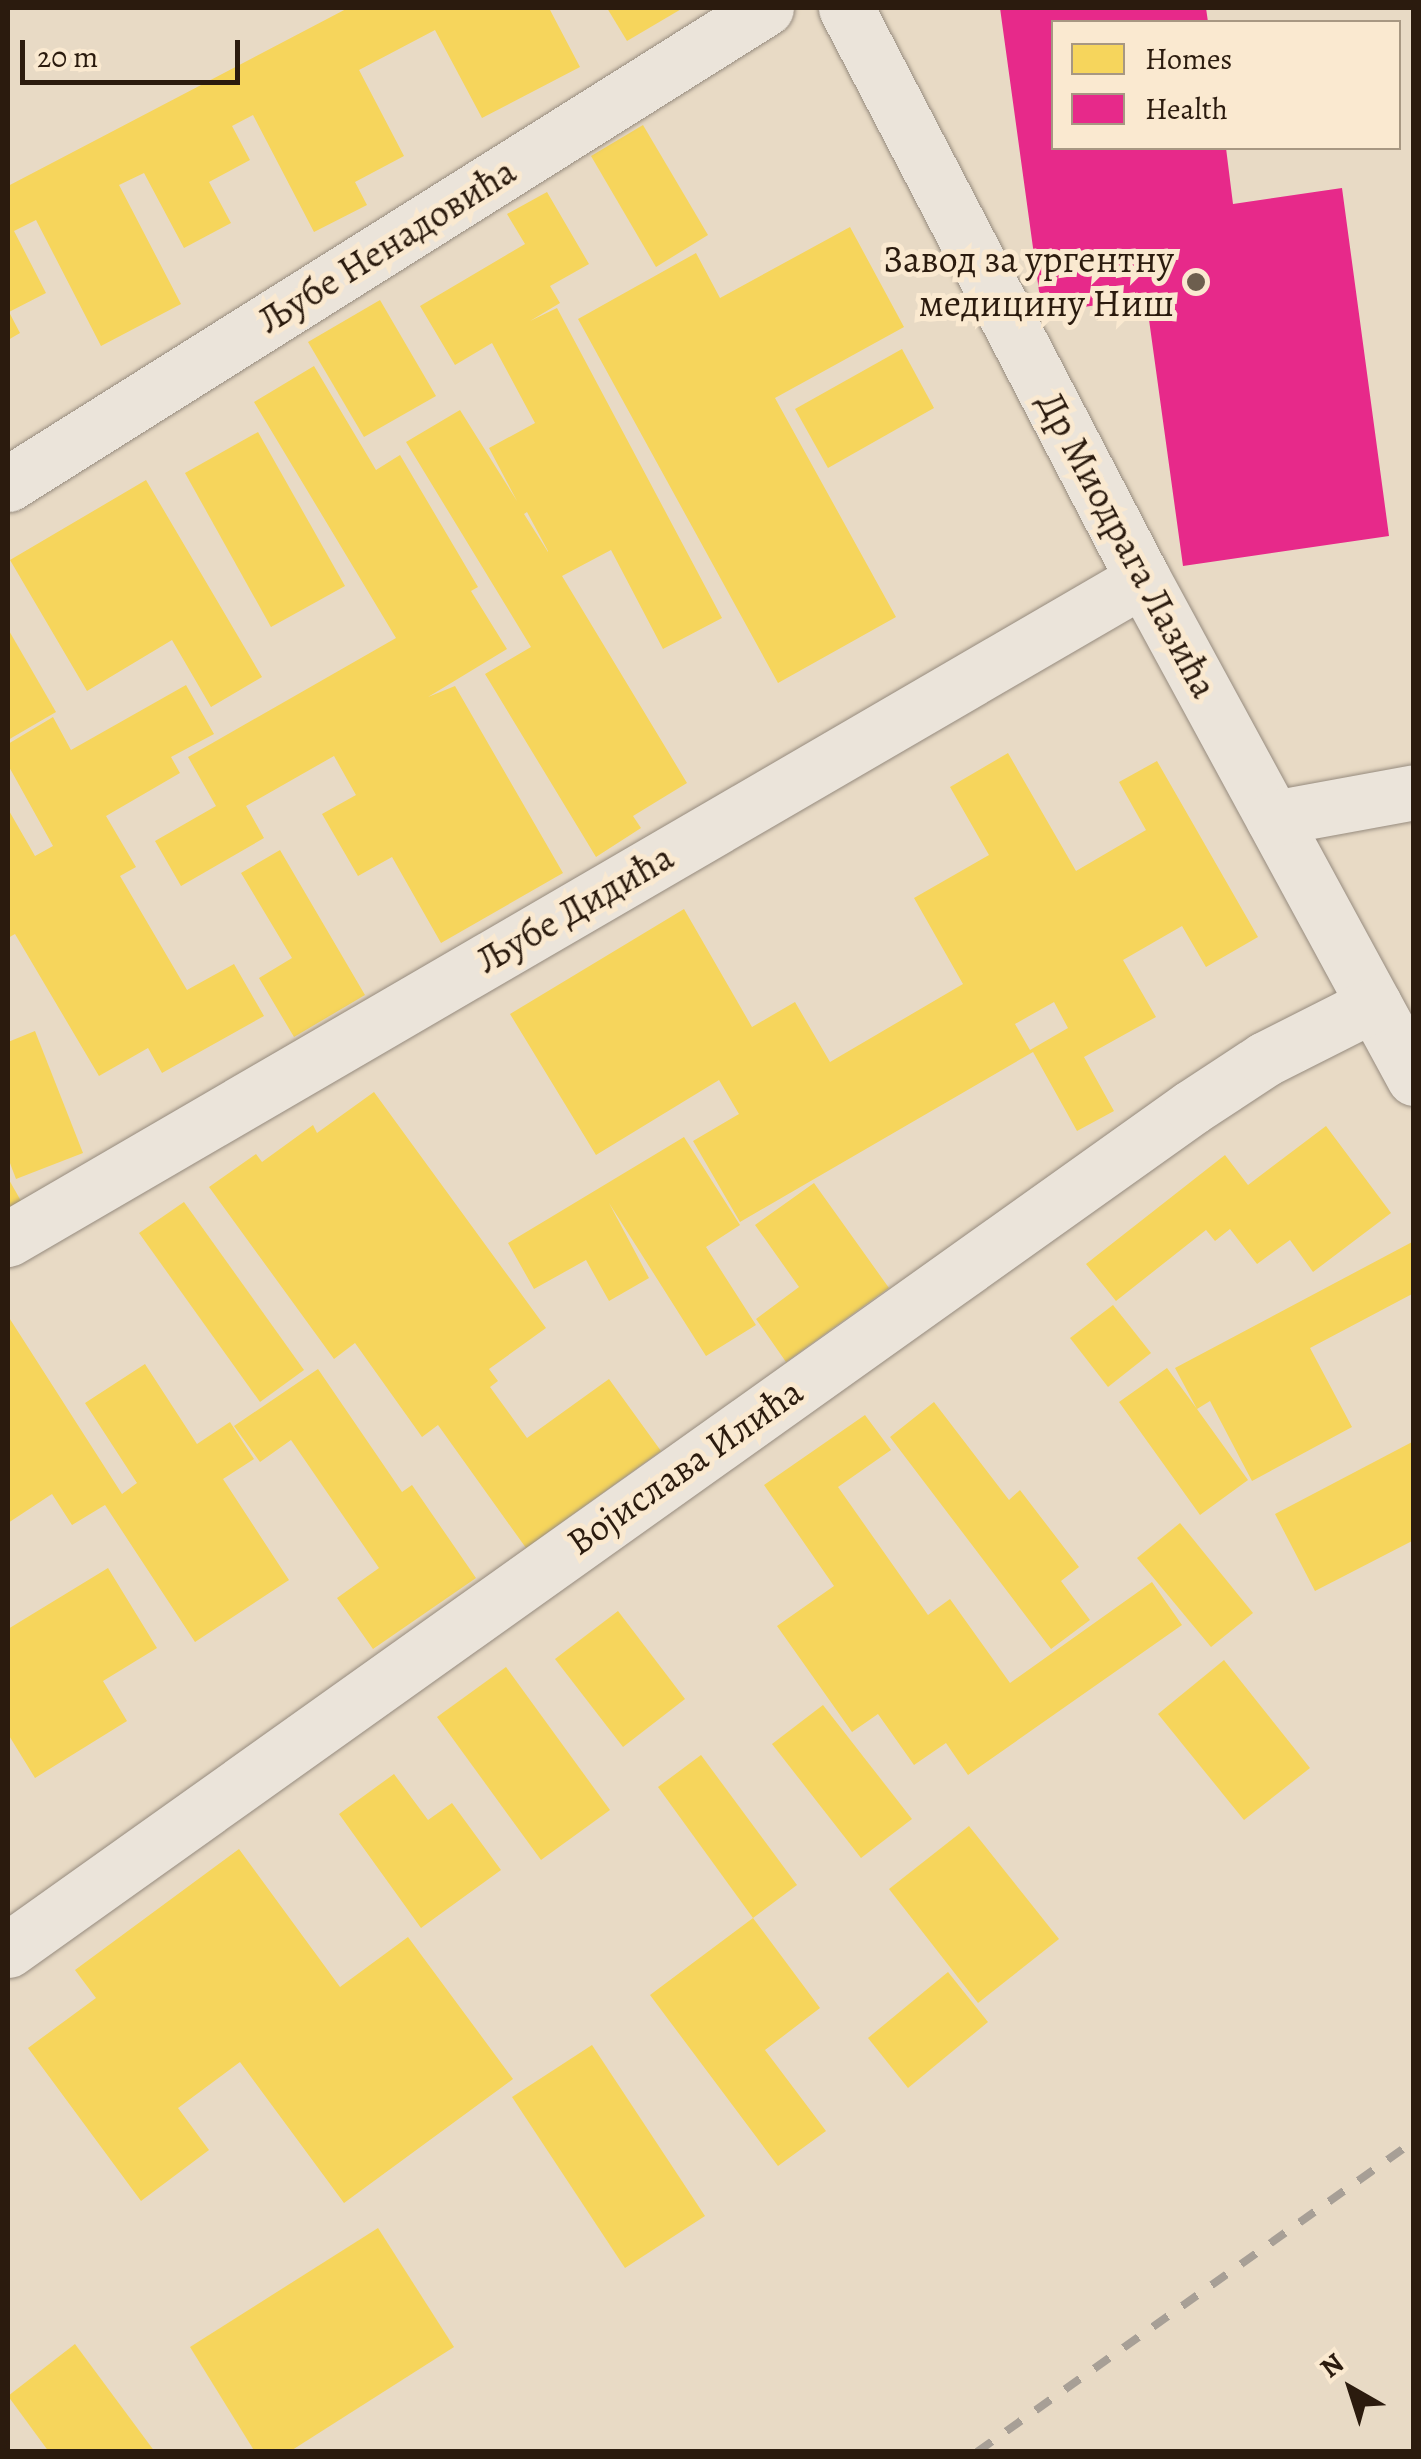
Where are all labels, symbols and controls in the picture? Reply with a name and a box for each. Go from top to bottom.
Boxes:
scale bar [25,20,245,82]
legend [1051,20,1401,150]
text: 20 m [37,37,98,77]
text: Homes [1145,39,1232,79]
text: Health [1145,89,1228,129]
street label: Љубе Ненадовића [250,148,524,344]
place label: Завод за ургентну медицину Ниш [883,237,1174,326]
marker: Завод за ургентну медицину Ниш [1183,269,1209,295]
street label: Др Миодрага Лазића [1027,384,1227,706]
street label: Љубе Дидића [468,834,682,984]
street label: Војислава Илића [559,1369,811,1565]
north arrow [1301,2339,1401,2439]
text: N [1312,2345,1352,2387]

